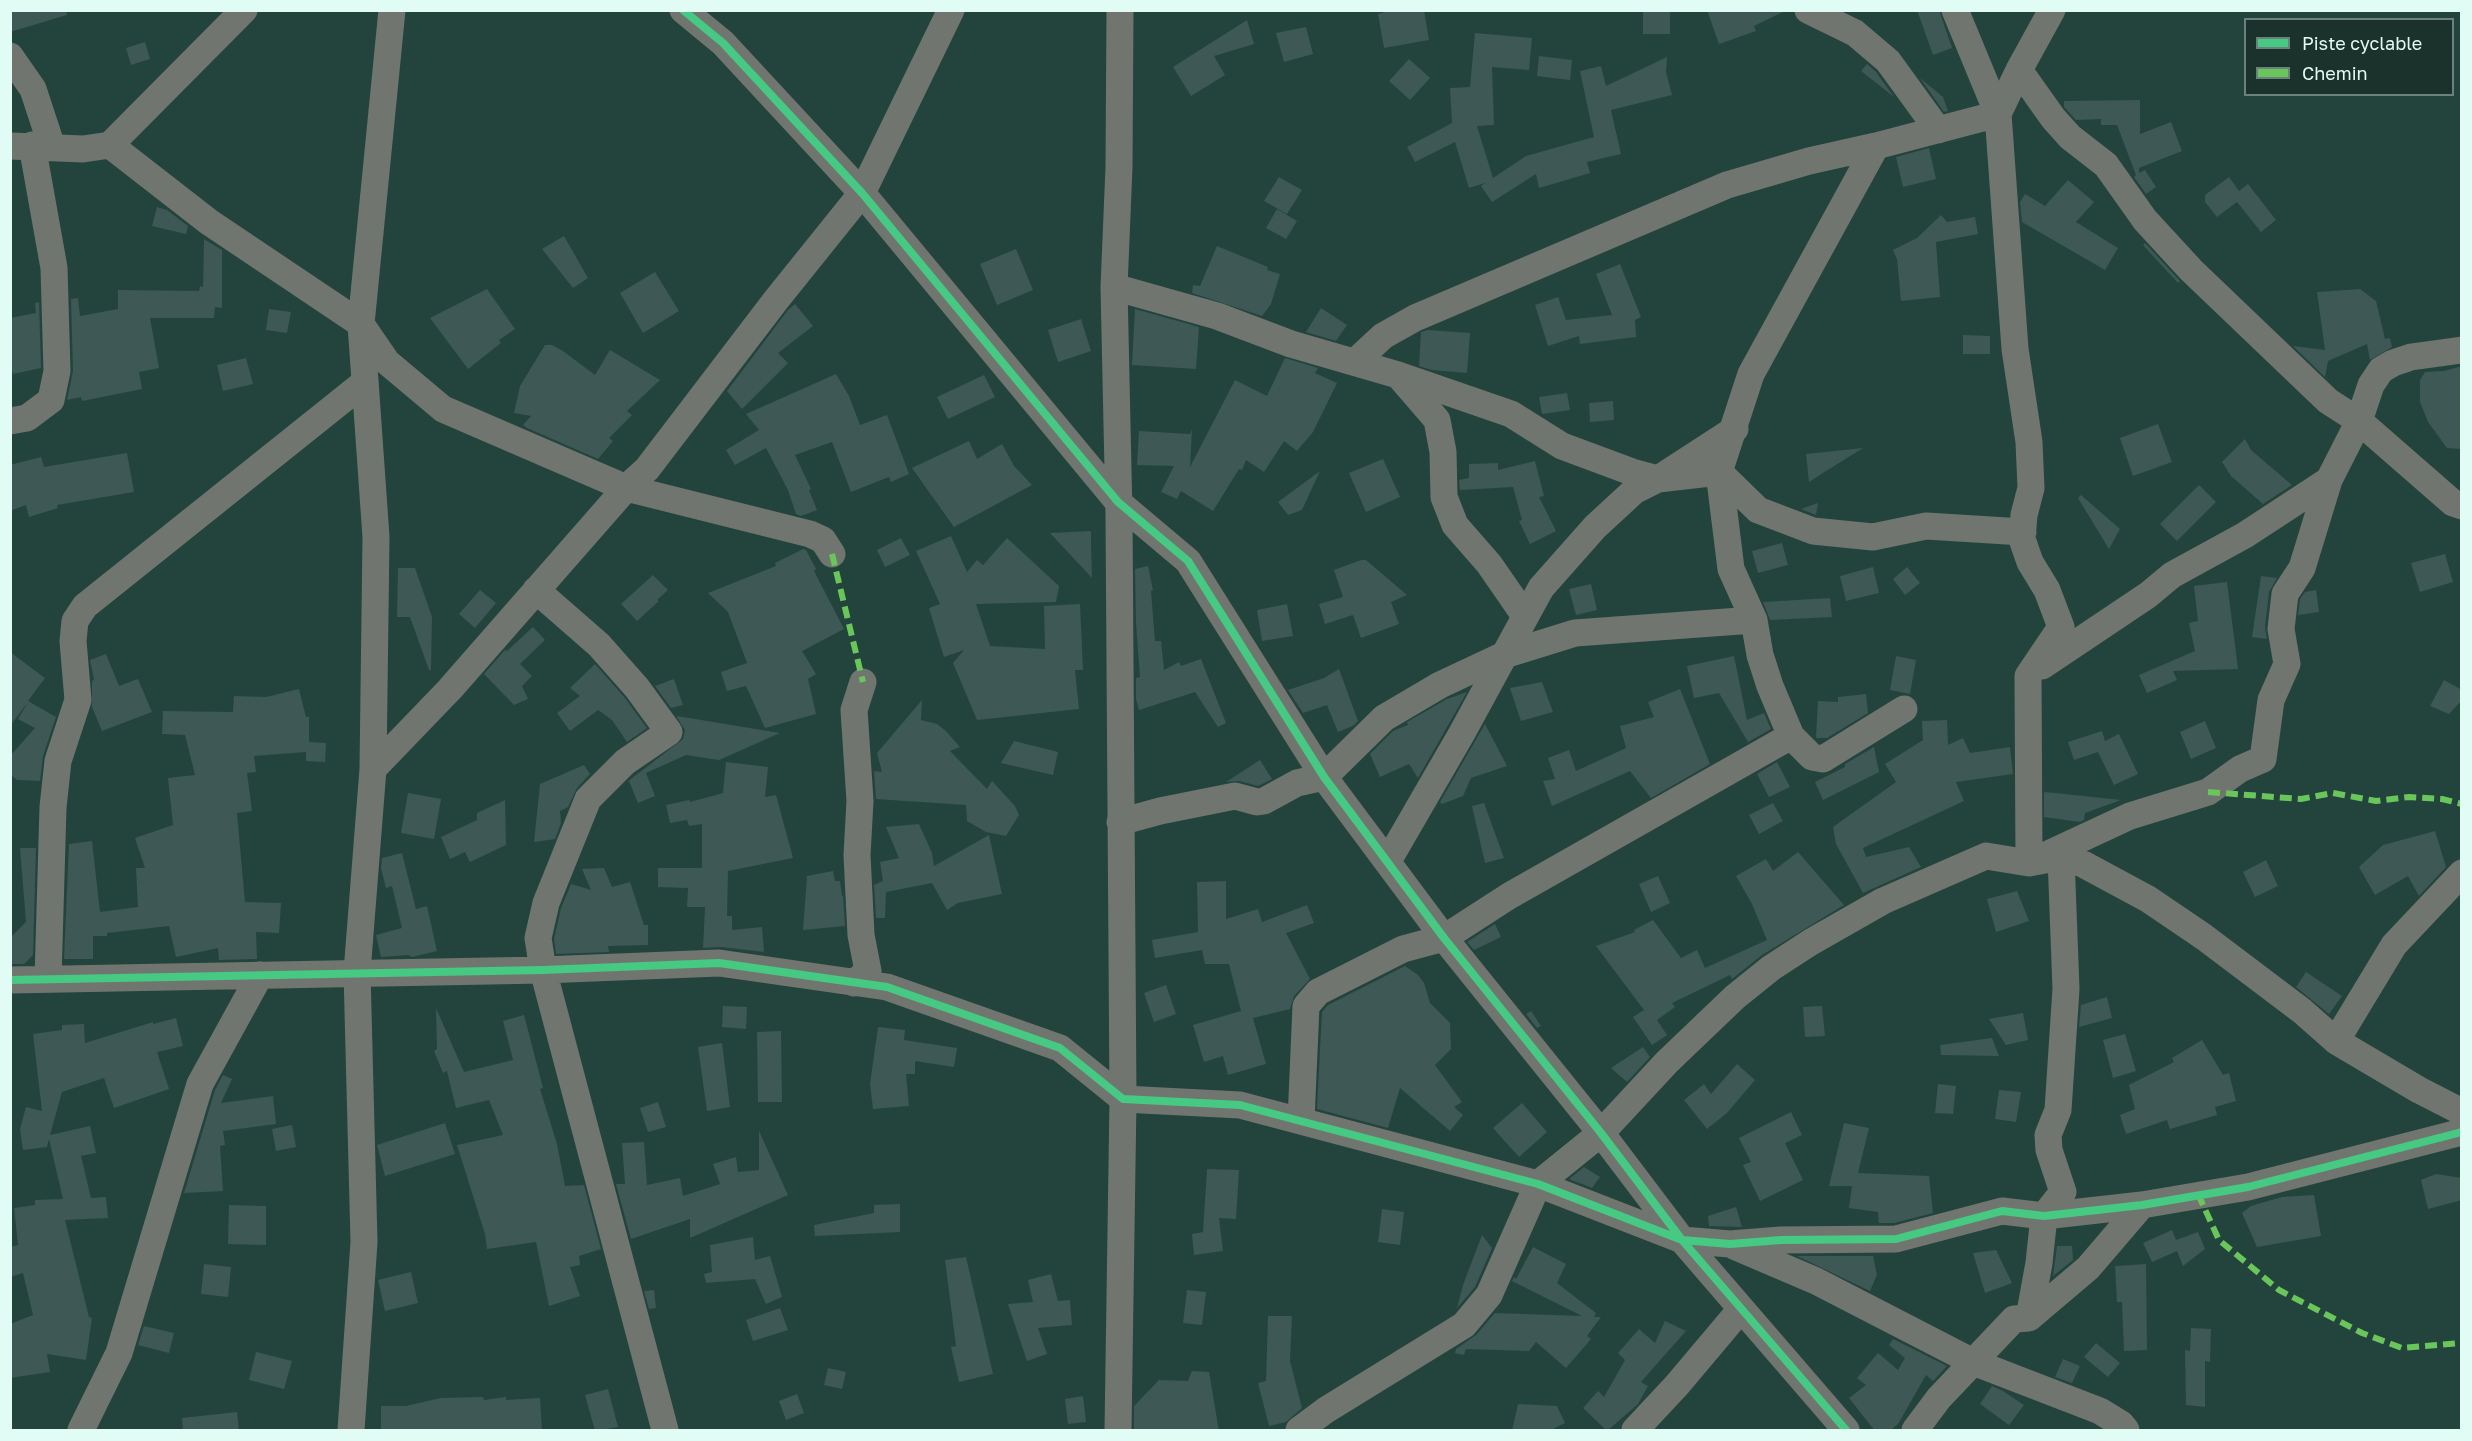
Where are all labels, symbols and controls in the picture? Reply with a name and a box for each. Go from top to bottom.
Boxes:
legend [2244,18,2454,96]
text: Piste cyclable [2302,32,2422,54]
text: Chemin [2302,62,2368,84]

